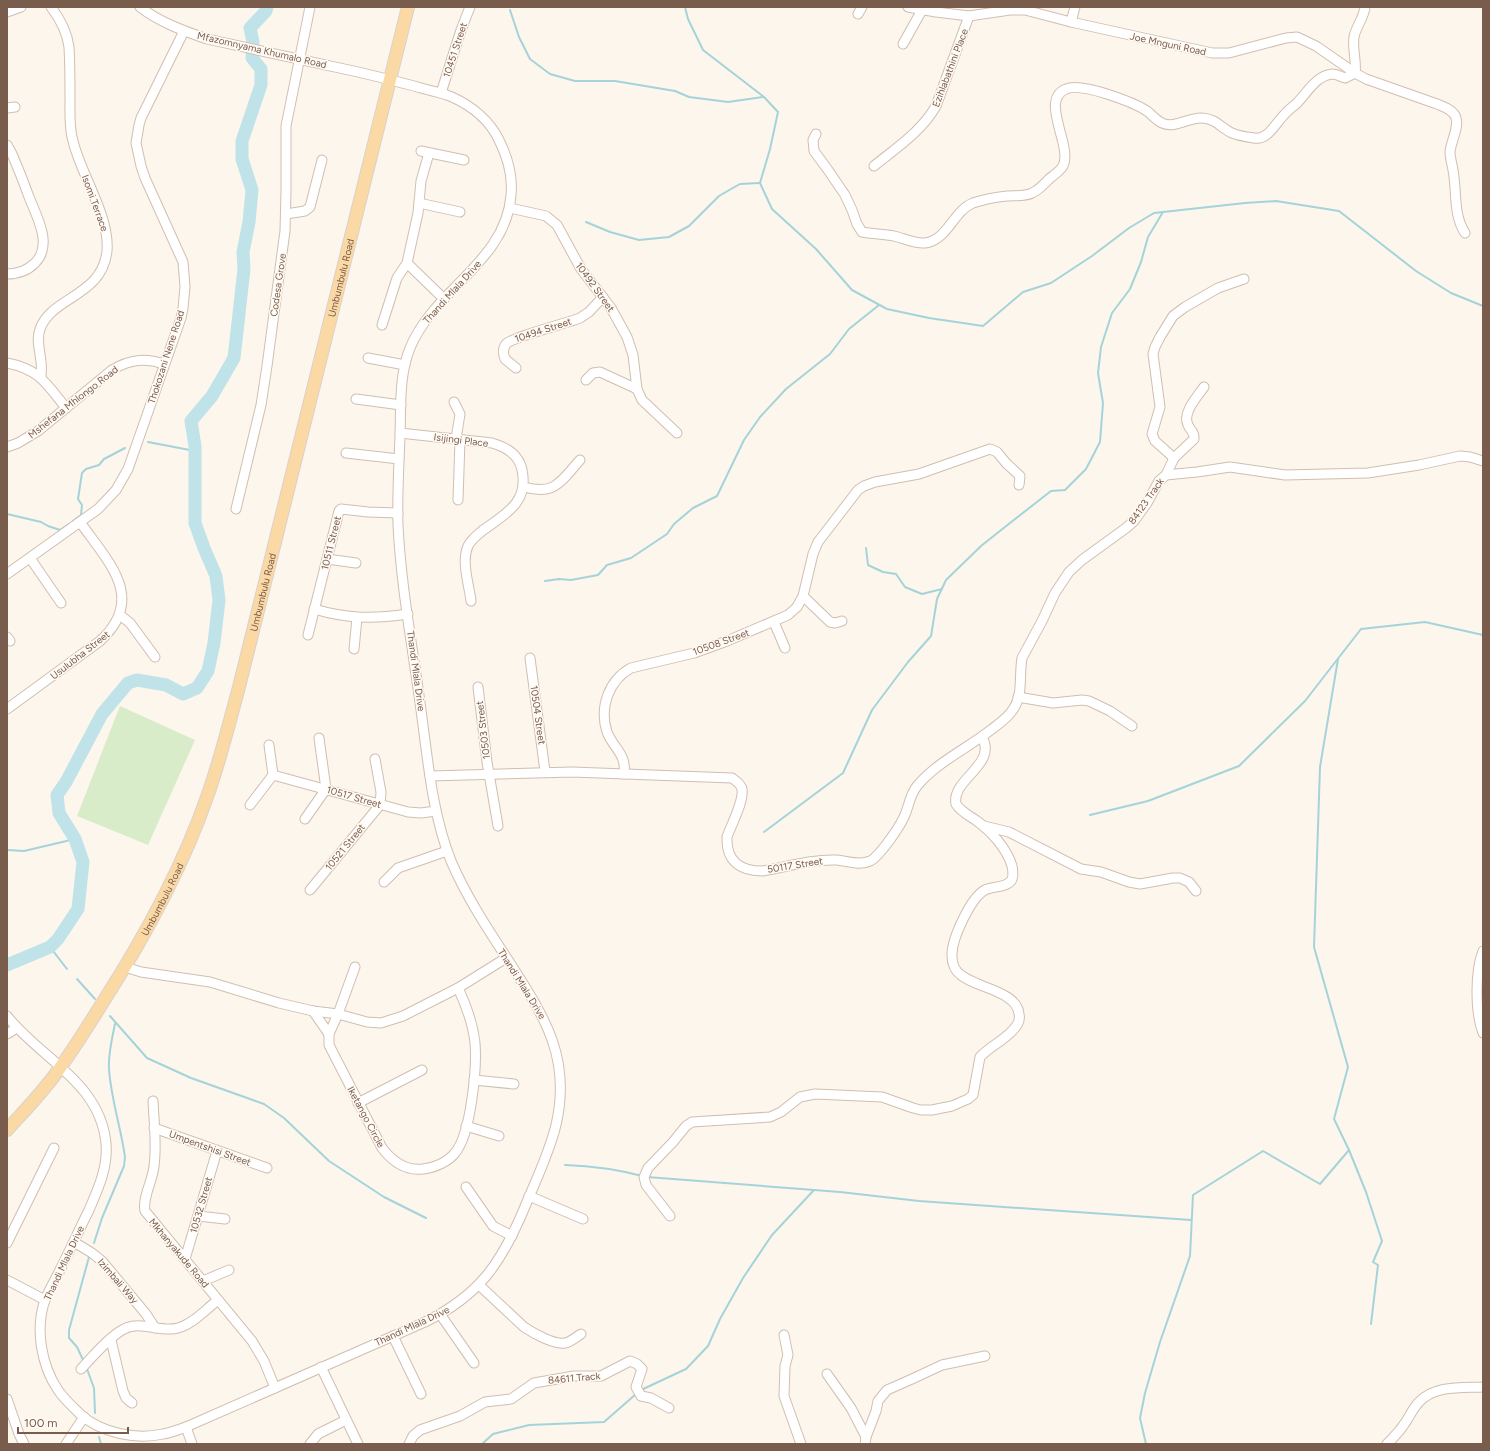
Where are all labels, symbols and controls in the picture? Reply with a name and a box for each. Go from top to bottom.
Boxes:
street label: 10451 Street [440,21,470,79]
street label: Ezihlabathini Place [929,26,971,109]
street label: Mfazomnyama Khumalo Road [196,29,328,71]
street label: Joe Mnguni Road [1129,30,1208,58]
street label: Isomi Terrace [79,173,111,234]
street label: Umbumbulu Road [325,237,357,318]
street label: Codesa Grove [267,252,289,317]
street label: Thandi Mlala Drive [420,257,484,326]
street label: 10492 Street [573,260,618,315]
street label: Thokozani Nene Road [145,308,187,405]
street label: 10494 Street [513,315,573,345]
street label: Mshefana Mhlongo Road [25,363,121,441]
street label: Isijingi Place [433,430,490,450]
street label: 84123 Track [1125,475,1167,527]
street label: 10511 Street [318,515,344,571]
street label: Umbumbulu Road [247,552,279,633]
street label: 10508 Street [691,626,751,658]
street label: Usulubha Street [48,628,113,682]
street label: Thandi Mlala Drive [404,630,428,713]
street label: 10504 Street [527,685,549,746]
street label: 10503 Street [473,700,493,760]
street label: 10517 Street [325,783,383,811]
street label: 10521 Street [322,821,368,873]
street label: 50117 Street [766,854,824,876]
street label: Umbumbulu Road [138,860,186,938]
street label: Thandi Mlala Drive [495,946,549,1022]
street label: Iketango Circle [344,1084,388,1150]
street label: Umpentshisi Street [167,1127,253,1169]
street label: 10532 Street [187,1175,215,1235]
street label: Mkhanyakude Road [146,1216,212,1291]
street label: Thandi Mlala Drive [41,1223,87,1302]
street label: Izimbali Way [95,1256,142,1307]
street label: Thandi Mlala Drive [373,1303,452,1349]
street label: 84611 Track [547,1369,601,1387]
scale bar [18,1409,128,1435]
text: 100 m [24,1416,58,1430]

